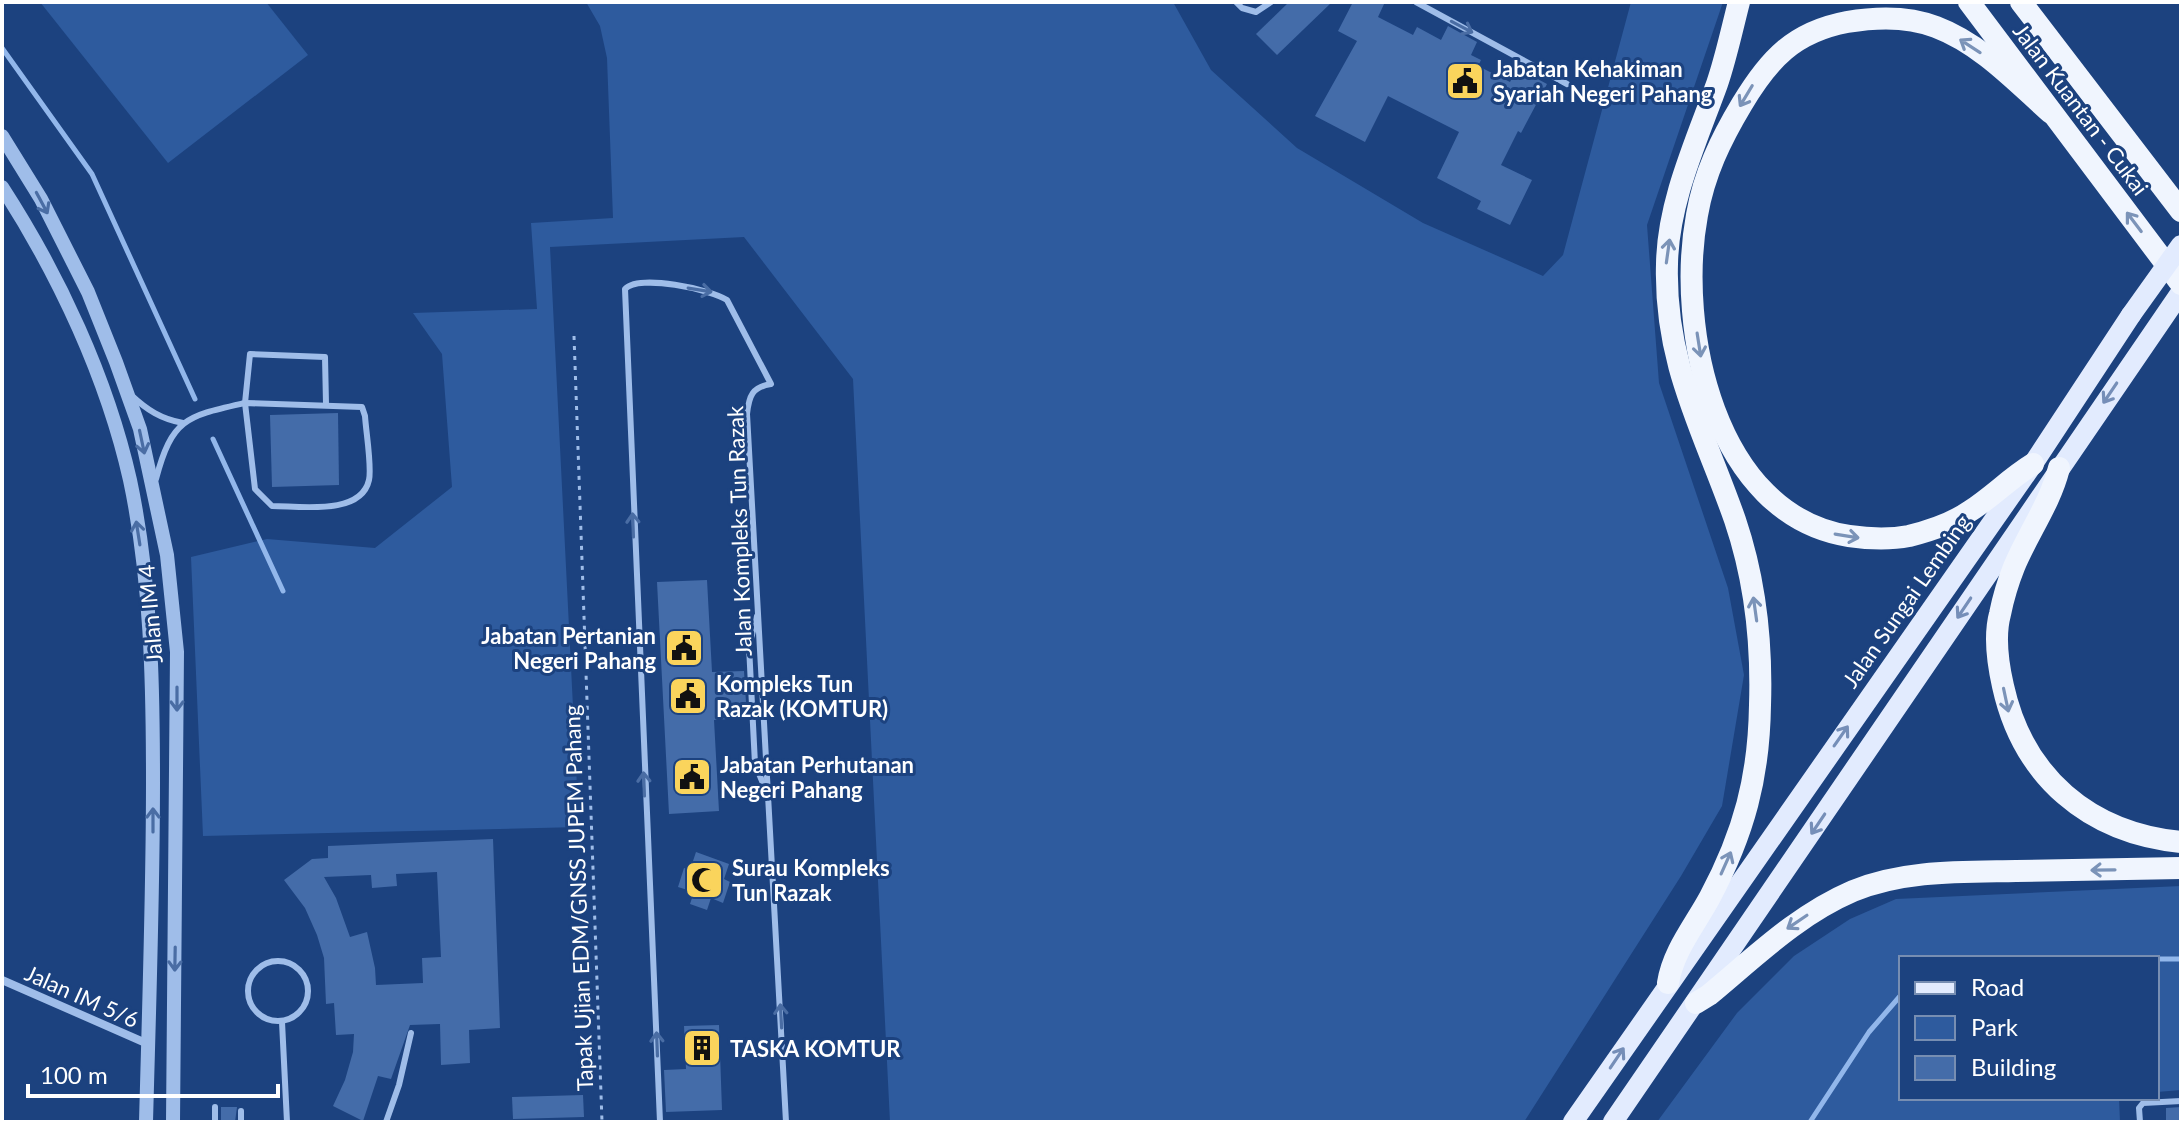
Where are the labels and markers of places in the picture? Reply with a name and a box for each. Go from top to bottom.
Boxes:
place label: Jabatan Kehakiman Syariah Negeri Pahang [1493,55,1713,107]
public building icon: Jabatan Kehakiman Syariah Negeri Pahang [1444,60,1486,102]
place label: Jabatan Pertanian Negeri Pahang [481,622,656,674]
public building icon: Jabatan Pertanian Negeri Pahang [663,627,705,669]
place label: Kompleks Tun Razak (KOMTUR) [716,670,888,722]
public building icon: Kompleks Tun Razak (KOMTUR) [667,675,709,717]
place label: Jabatan Perhutanan Negeri Pahang [720,751,914,803]
public building icon: Jabatan Perhutanan Negeri Pahang [671,756,713,798]
place label: Surau Kompleks Tun Razak [732,854,890,906]
mosque icon: Surau Kompleks Tun Razak [683,859,725,901]
building icon: TASKA KOMTUR [681,1027,723,1069]
place label: TASKA KOMTUR [730,1035,901,1062]

